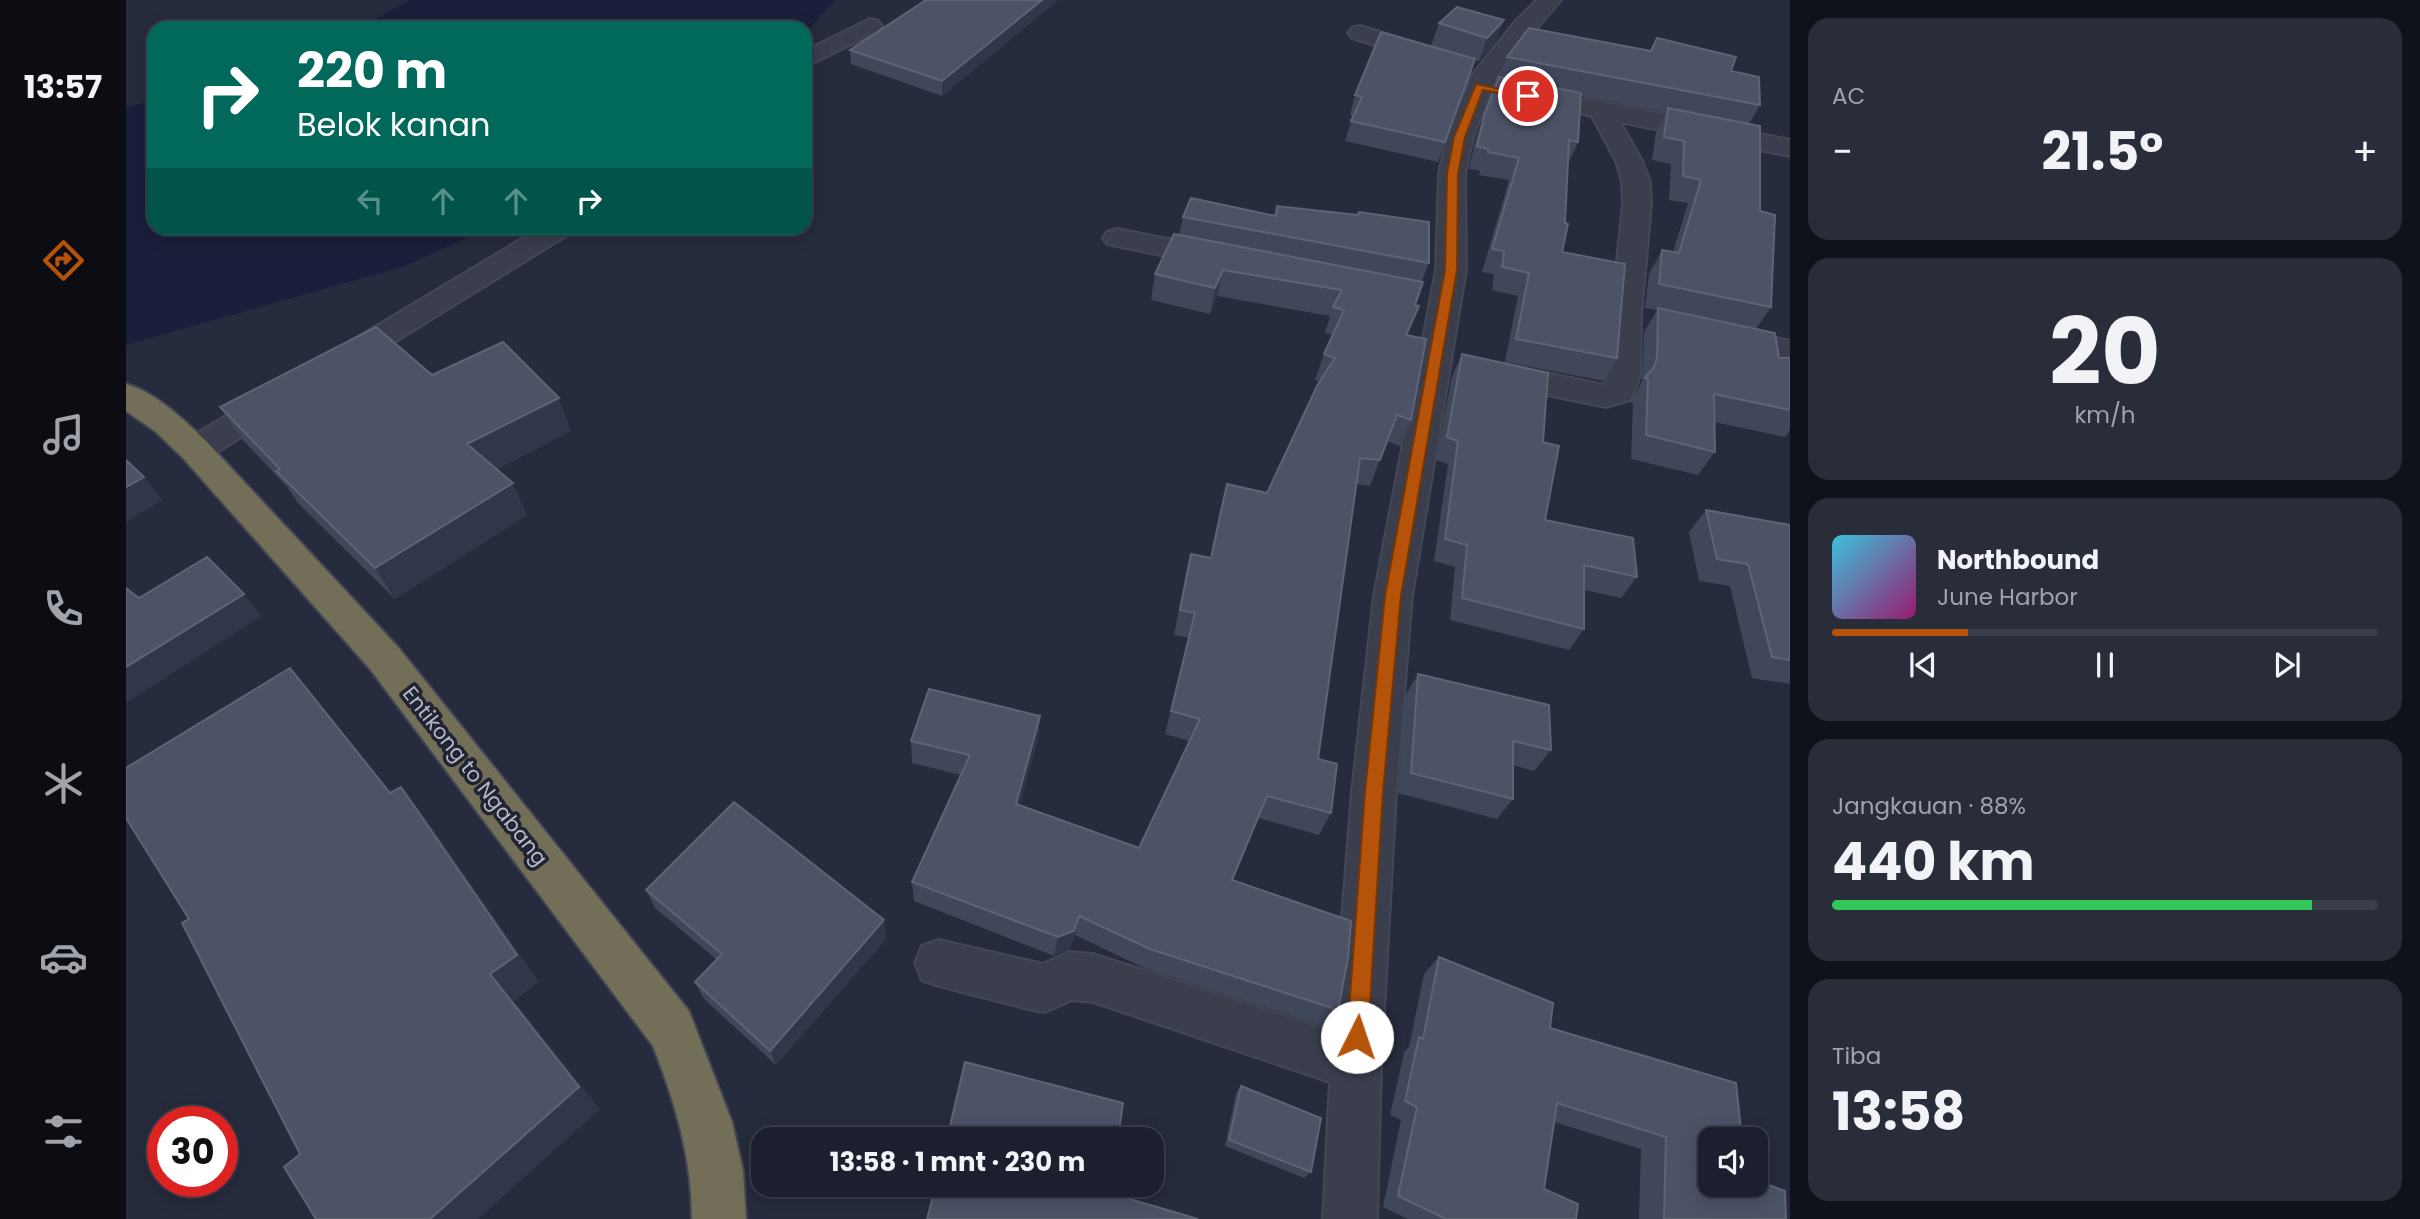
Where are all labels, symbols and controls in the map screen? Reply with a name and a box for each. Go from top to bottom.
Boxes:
text: 220 m [297,37,447,105]
icon: right [182,49,273,140]
text: 13:57 [24,64,102,109]
pin [1498,66,1558,126]
icon: arrive [1509,77,1547,115]
text: AC [1832,80,1865,112]
text: Belok kanan [297,102,491,147]
text: 21.5° [2042,115,2163,188]
text: − [1832,125,1853,178]
text: + [2352,125,2378,178]
icon: left [351,182,389,220]
icon: ahead [424,182,462,220]
icon: ahead [497,182,535,220]
icon: right [570,182,608,220]
icon: directions [39,236,88,285]
text: 20 [2049,288,2161,416]
text: km/h [2074,399,2136,431]
icon: music [39,410,88,459]
text: Northbound [1937,542,2099,578]
text: June Harbor [1937,581,2078,613]
icon: phone [39,584,88,633]
icon: previous [1904,646,1942,684]
icon: pause [2086,646,2124,684]
icon: next [2268,646,2306,684]
street label: Entikong to Ngabang [396,680,555,871]
icon: climate [39,759,88,808]
text: Jangkauan · 88% [1832,790,2026,822]
text: 440 km [1832,825,2035,898]
icon: car [39,933,88,982]
position arrow [1320,1000,1394,1074]
text: Tiba [1832,1040,1881,1072]
text: 13:58 [1832,1075,1965,1148]
speed limit sign: 30 [147,1106,238,1197]
icon: filters [39,1107,88,1156]
map controls [1698,1127,1768,1197]
button: sound [1698,1127,1768,1197]
text: 13:58 · 1 mnt · 230 m [830,1144,1085,1180]

